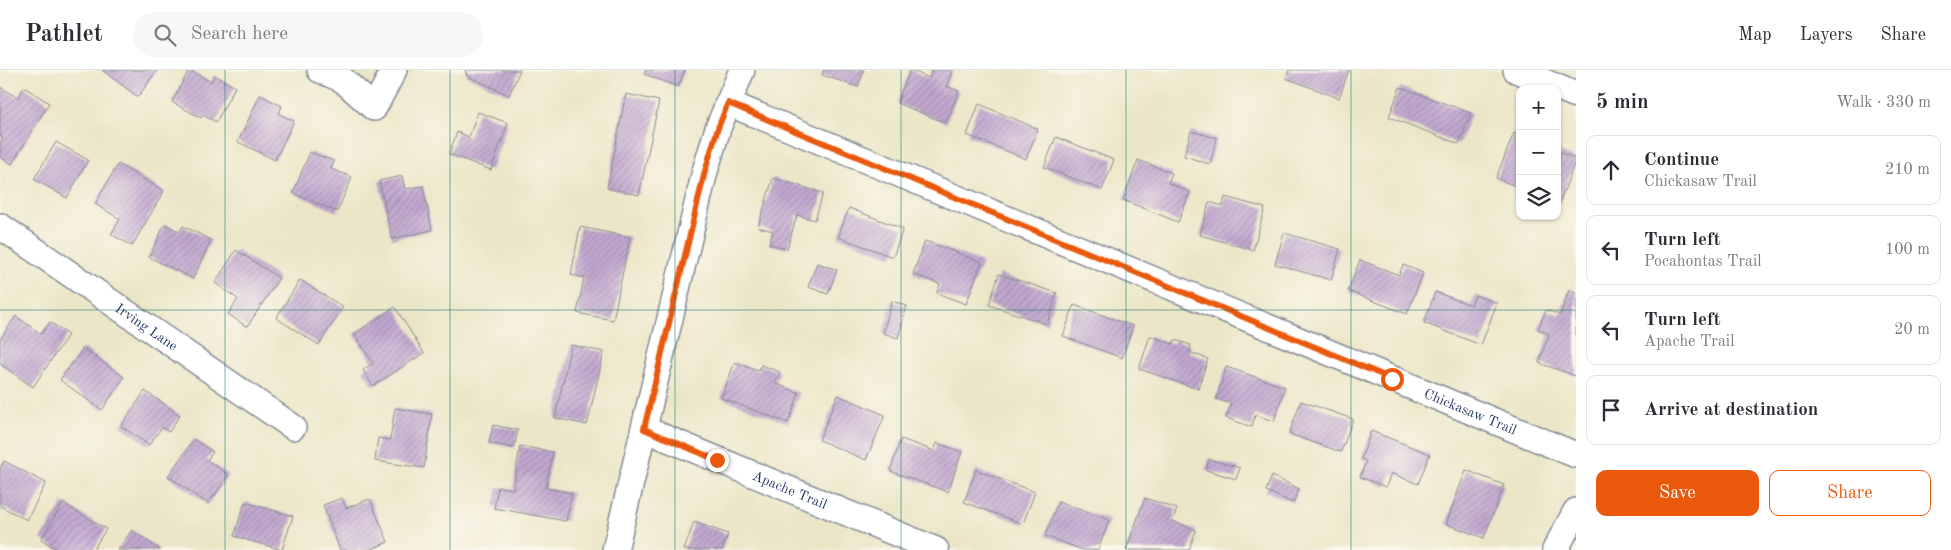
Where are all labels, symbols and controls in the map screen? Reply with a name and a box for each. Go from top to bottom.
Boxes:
search box [133,12,483,57]
icon: search [151,21,179,49]
text: Pathlet [25,23,103,47]
text: Search here [191,25,288,44]
text: Map [1738,26,1772,44]
text: Layers [1800,26,1852,44]
text: Share [1880,26,1926,44]
map controls [1516,85,1561,220]
button: + [1516,85,1561,130]
text: 5 min [1596,92,1649,113]
text: Walk · 330 m [1836,95,1931,111]
button: − [1516,130,1561,175]
text: Continue [1644,151,1719,170]
icon: ahead [1597,156,1625,184]
text: 210 m [1885,162,1930,178]
text: Chickasaw Trail [1644,174,1757,190]
button: layers [1516,175,1561,220]
text: Turn left [1644,231,1721,250]
icon: left [1597,236,1625,264]
text: 100 m [1885,242,1930,258]
text: Pocahontas Trail [1644,254,1762,270]
street label: Irving Lane [113,301,180,354]
text: Turn left [1644,311,1721,330]
icon: left [1597,316,1625,344]
text: 20 m [1894,322,1930,338]
text: Apache Trail [1644,334,1734,350]
route start [1381,368,1404,391]
street label: Chickasaw Trail [1422,387,1519,438]
icon: arrive [1597,396,1625,424]
text: Arrive at destination [1644,401,1818,420]
route end [706,449,729,472]
street label: Apache Trail [750,469,829,512]
button: Save [1596,470,1759,516]
button: Share [1769,470,1931,516]

